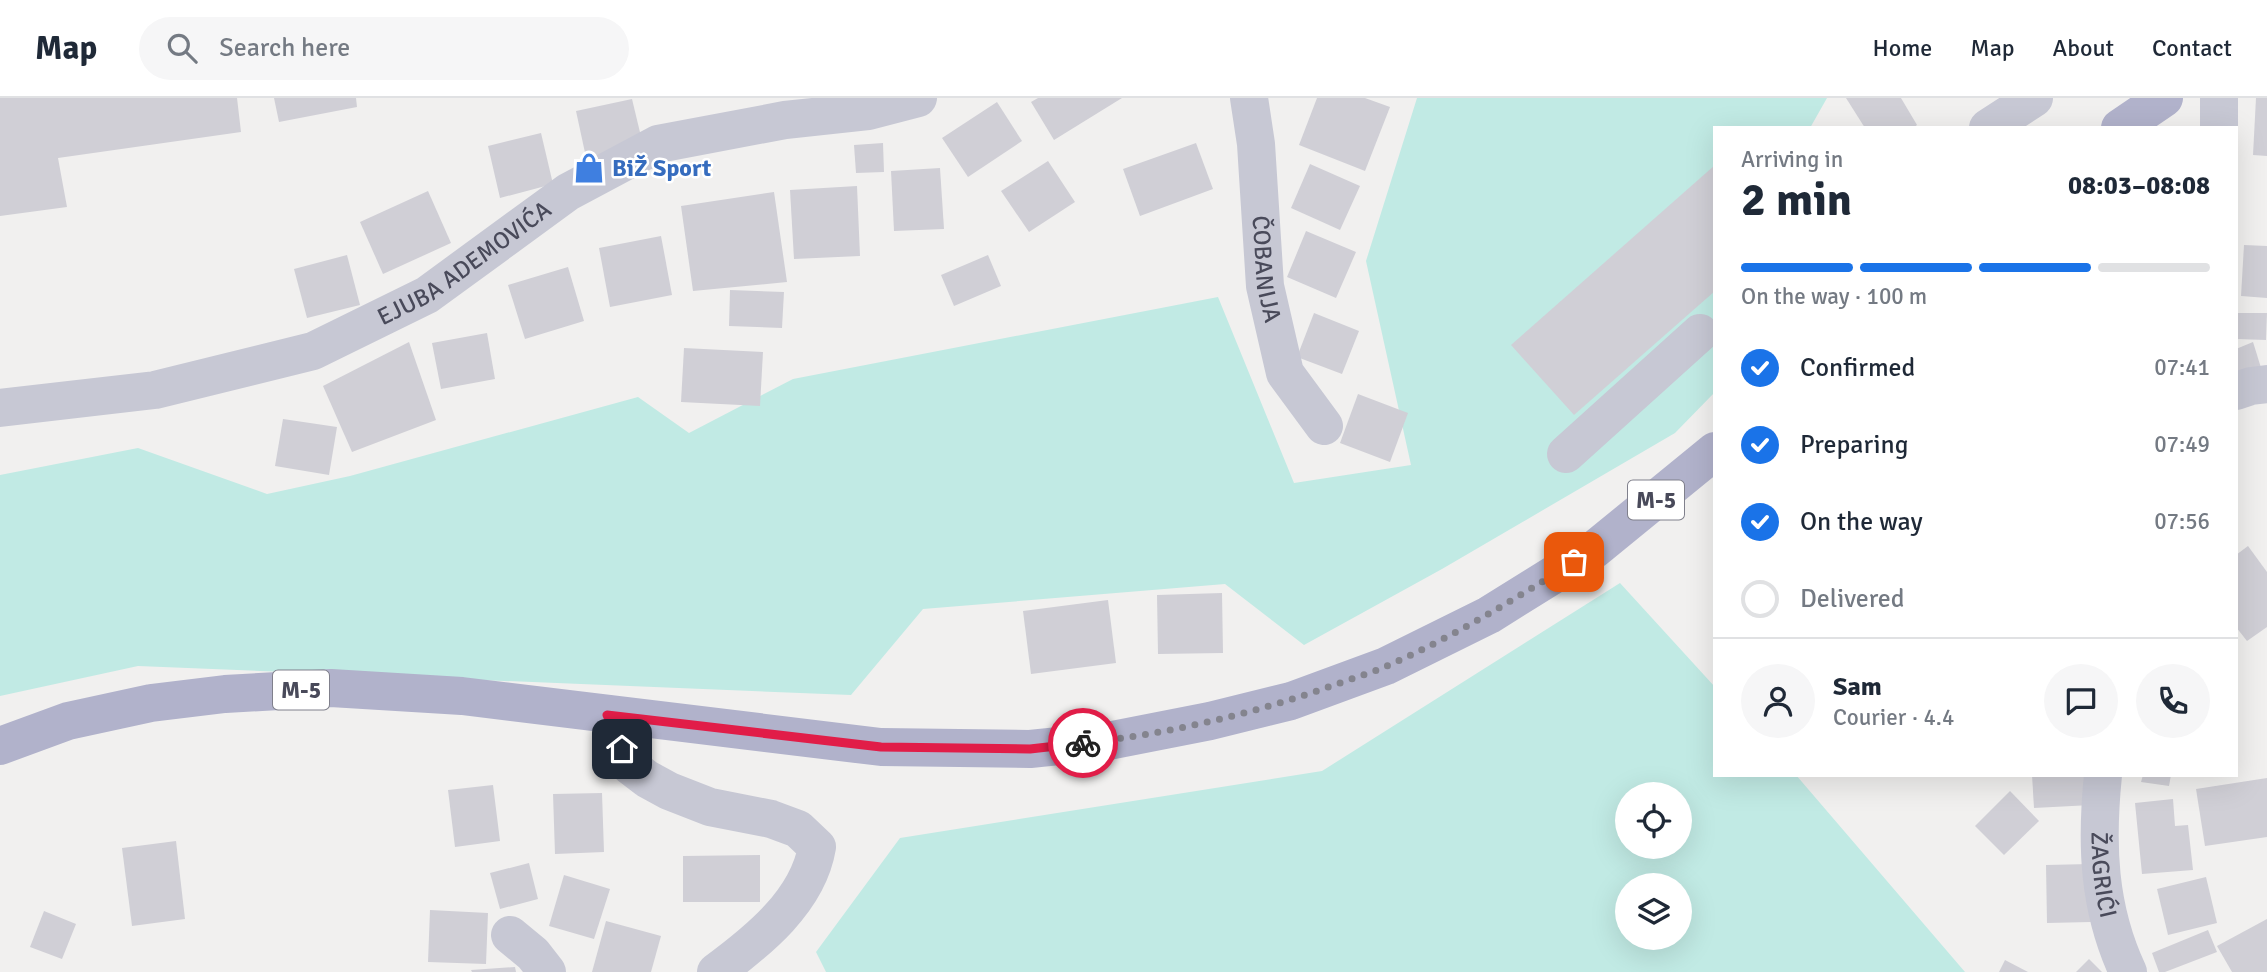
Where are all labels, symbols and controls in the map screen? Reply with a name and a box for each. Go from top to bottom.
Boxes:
search box [139,17,629,80]
text: Map [35,28,97,69]
icon: search [163,29,201,67]
text: Search here [219,32,350,64]
text: Home [1872,33,1932,63]
text: Map [1970,33,2015,63]
text: About [2053,33,2114,63]
text: Contact [2152,33,2232,63]
text: Arriving in [1741,145,1843,174]
shop icon: BiŽ Sport [572,151,606,185]
place label: BiŽ Sport [612,153,711,183]
text: 08:03–08:08 [2068,170,2210,202]
text: 2 min [1741,172,1852,228]
street label: EJUBA ADEMOVIĆA [372,194,557,332]
street label: ČOBANIJA [1246,215,1288,326]
text: On the way · 100 m [1741,282,1927,311]
icon: check [1741,349,1779,387]
text: Confirmed [1800,352,1915,384]
text: 07:41 [2154,353,2210,382]
icon: check [1741,426,1779,464]
text: Preparing [1800,429,1908,461]
text: 07:49 [2154,430,2210,459]
road number: M-5 [1628,480,1684,520]
icon: check [1741,503,1779,541]
text: On the way [1800,506,1923,538]
text: 07:56 [2154,507,2210,536]
pin [1544,532,1604,592]
icon: bag [1555,543,1593,581]
text: Delivered [1800,583,1905,615]
button: person [1741,664,1815,738]
button: chat [2044,664,2118,738]
button: phone [2136,664,2210,738]
road number: M-5 [273,670,329,710]
text: Sam [1833,671,1882,703]
text: Courier · 4.4 [1833,703,1954,732]
courier [1048,708,1118,778]
pin [592,719,652,779]
icon: bike [1064,724,1102,762]
icon: home [603,730,641,768]
map controls [1615,782,1692,950]
button: locate [1615,782,1692,859]
street label: ŽAGRIĆI [2085,832,2123,921]
button: layers [1615,873,1692,950]

